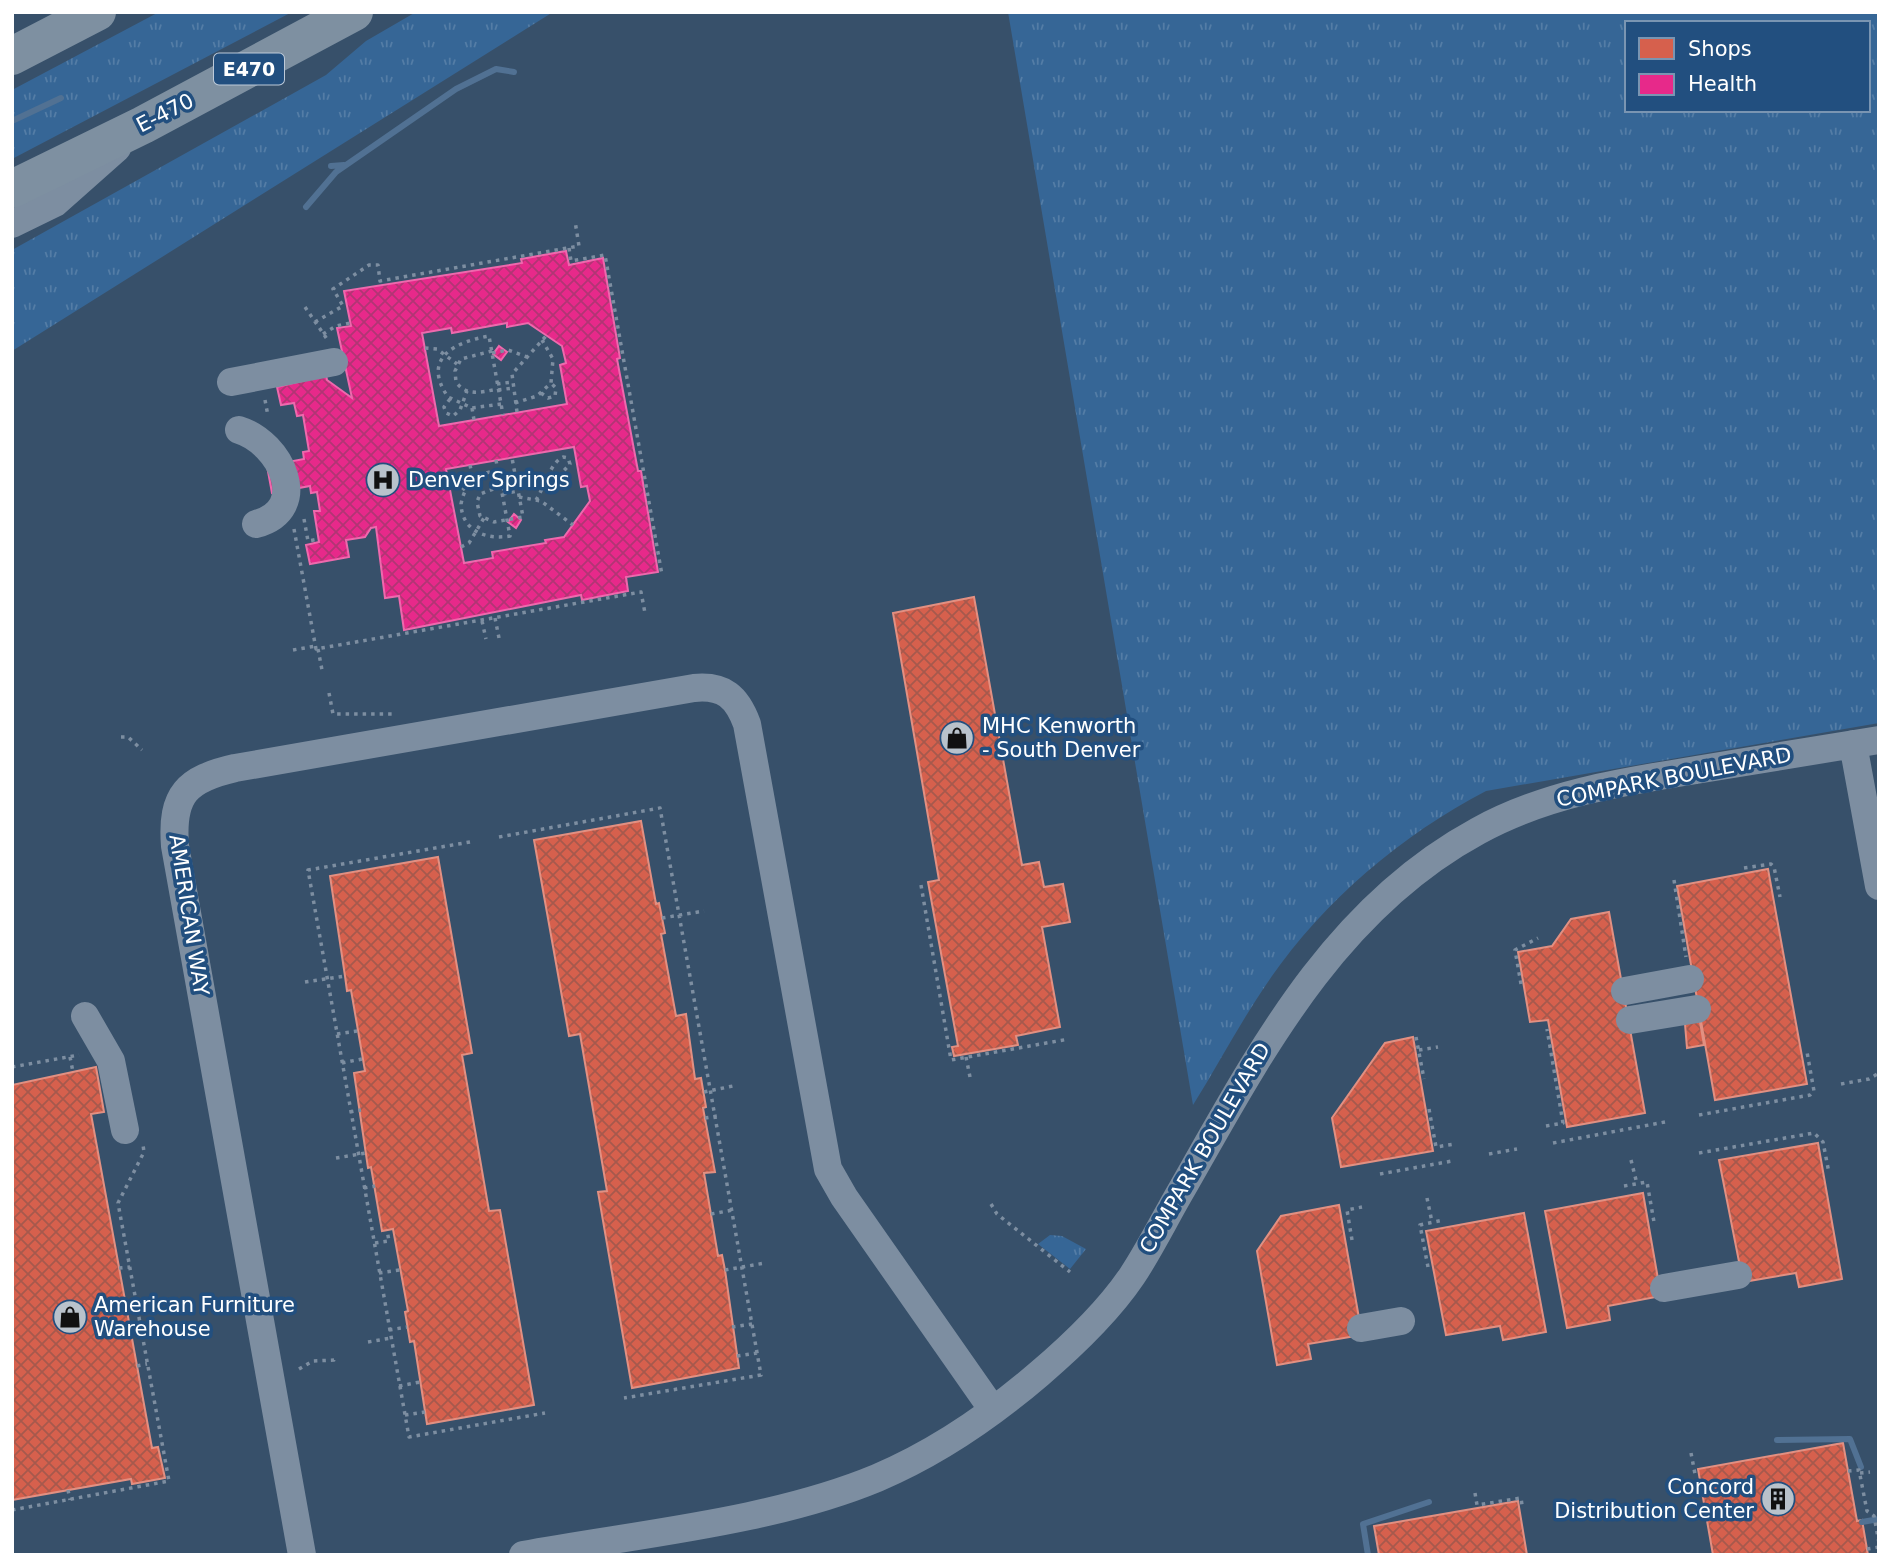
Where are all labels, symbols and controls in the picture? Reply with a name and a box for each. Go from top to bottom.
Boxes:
legend [1625,21,1870,112]
text: Shops [1688,37,1752,61]
road number: E470 [214,54,284,85]
text: Health [1688,72,1757,96]
street label: E-470 [132,88,198,138]
hospital icon: Denver Springs [364,461,402,499]
place label: Denver Springs [408,468,570,492]
place label: MHC Kenworth - South Denver [982,714,1141,762]
shop icon: MHC Kenworth - South Denver [938,719,976,757]
street label: COMPARK BOULEVARD [1554,742,1794,812]
street label: AMERICAN WAY [164,833,214,998]
street label: COMPARK BOULEVARD [1135,1038,1275,1258]
place label: American Furniture Warehouse [94,1293,295,1341]
shop icon: American Furniture Warehouse [51,1298,89,1336]
place label: Concord Distribution Center [1554,1475,1754,1523]
building icon: Concord Distribution Center [1759,1480,1797,1518]

